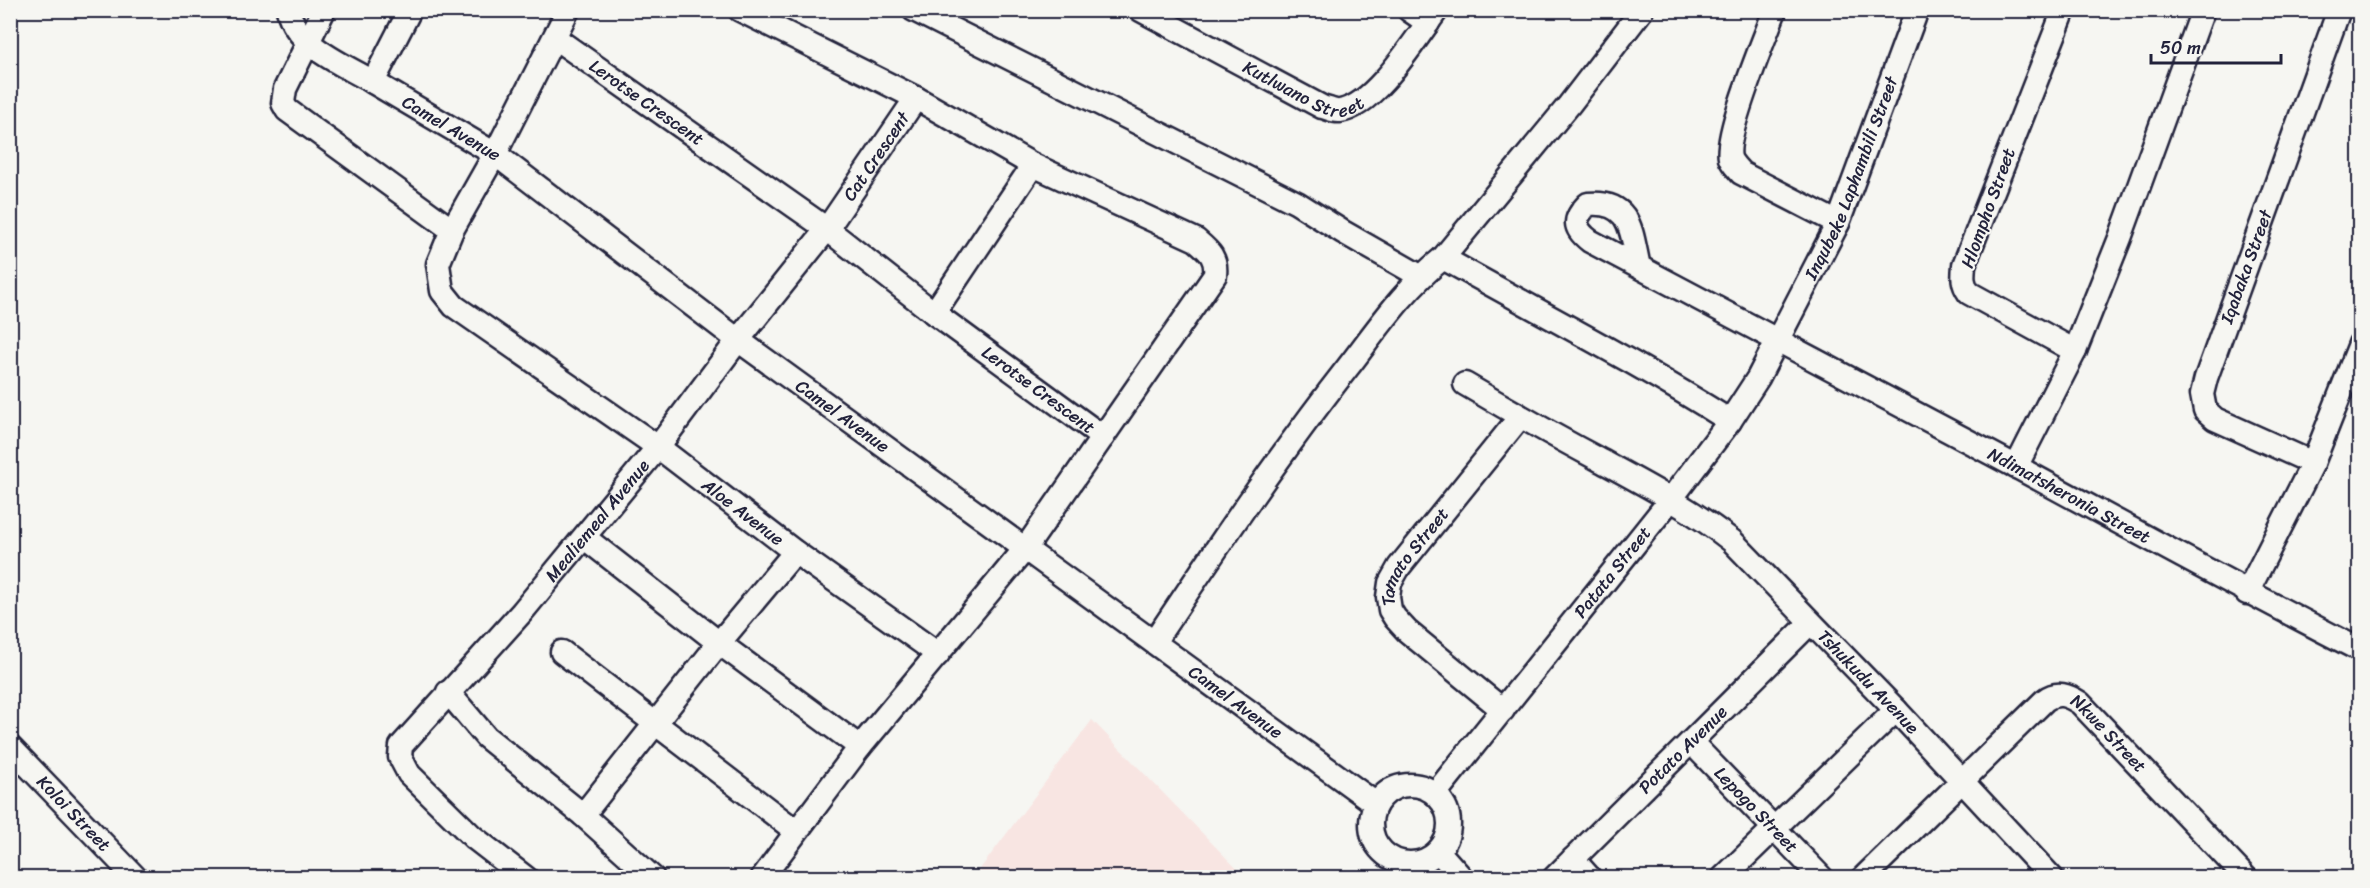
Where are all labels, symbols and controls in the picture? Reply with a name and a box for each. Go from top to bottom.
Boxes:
scale bar [2151,27,2282,65]
text: 50 m [2160,32,2201,64]
street label: Lerotse Crescent [582,51,711,154]
street label: Kutlwano Street [1237,51,1371,128]
street label: Inqubeke Laphambili Street [1795,71,1907,286]
street label: Camel Avenue [396,86,508,170]
street label: Cat Crescent [834,104,919,208]
street label: Hlompho Street [1951,143,2025,273]
street label: Iqabaka Street [2211,204,2282,329]
street label: Lerotse Crescent [975,337,1102,443]
street label: Camel Avenue [788,371,897,462]
street label: Ndimatsheronia Street [1982,438,2157,553]
street label: Mealiemeal Avenue [537,452,658,589]
street label: Aloe Avenue [694,469,791,554]
street label: Tamato Street [1372,500,1457,608]
street label: Patata Street [1565,519,1660,626]
street label: Tshukudu Avenue [1810,622,1927,742]
street label: Camel Avenue [1181,656,1290,747]
street label: Nkwe Street [2064,685,2155,781]
street label: Potato Avenue [1631,697,1736,802]
street label: Lepogo Street [1706,759,1806,861]
street label: Koloi Street [29,767,119,859]

